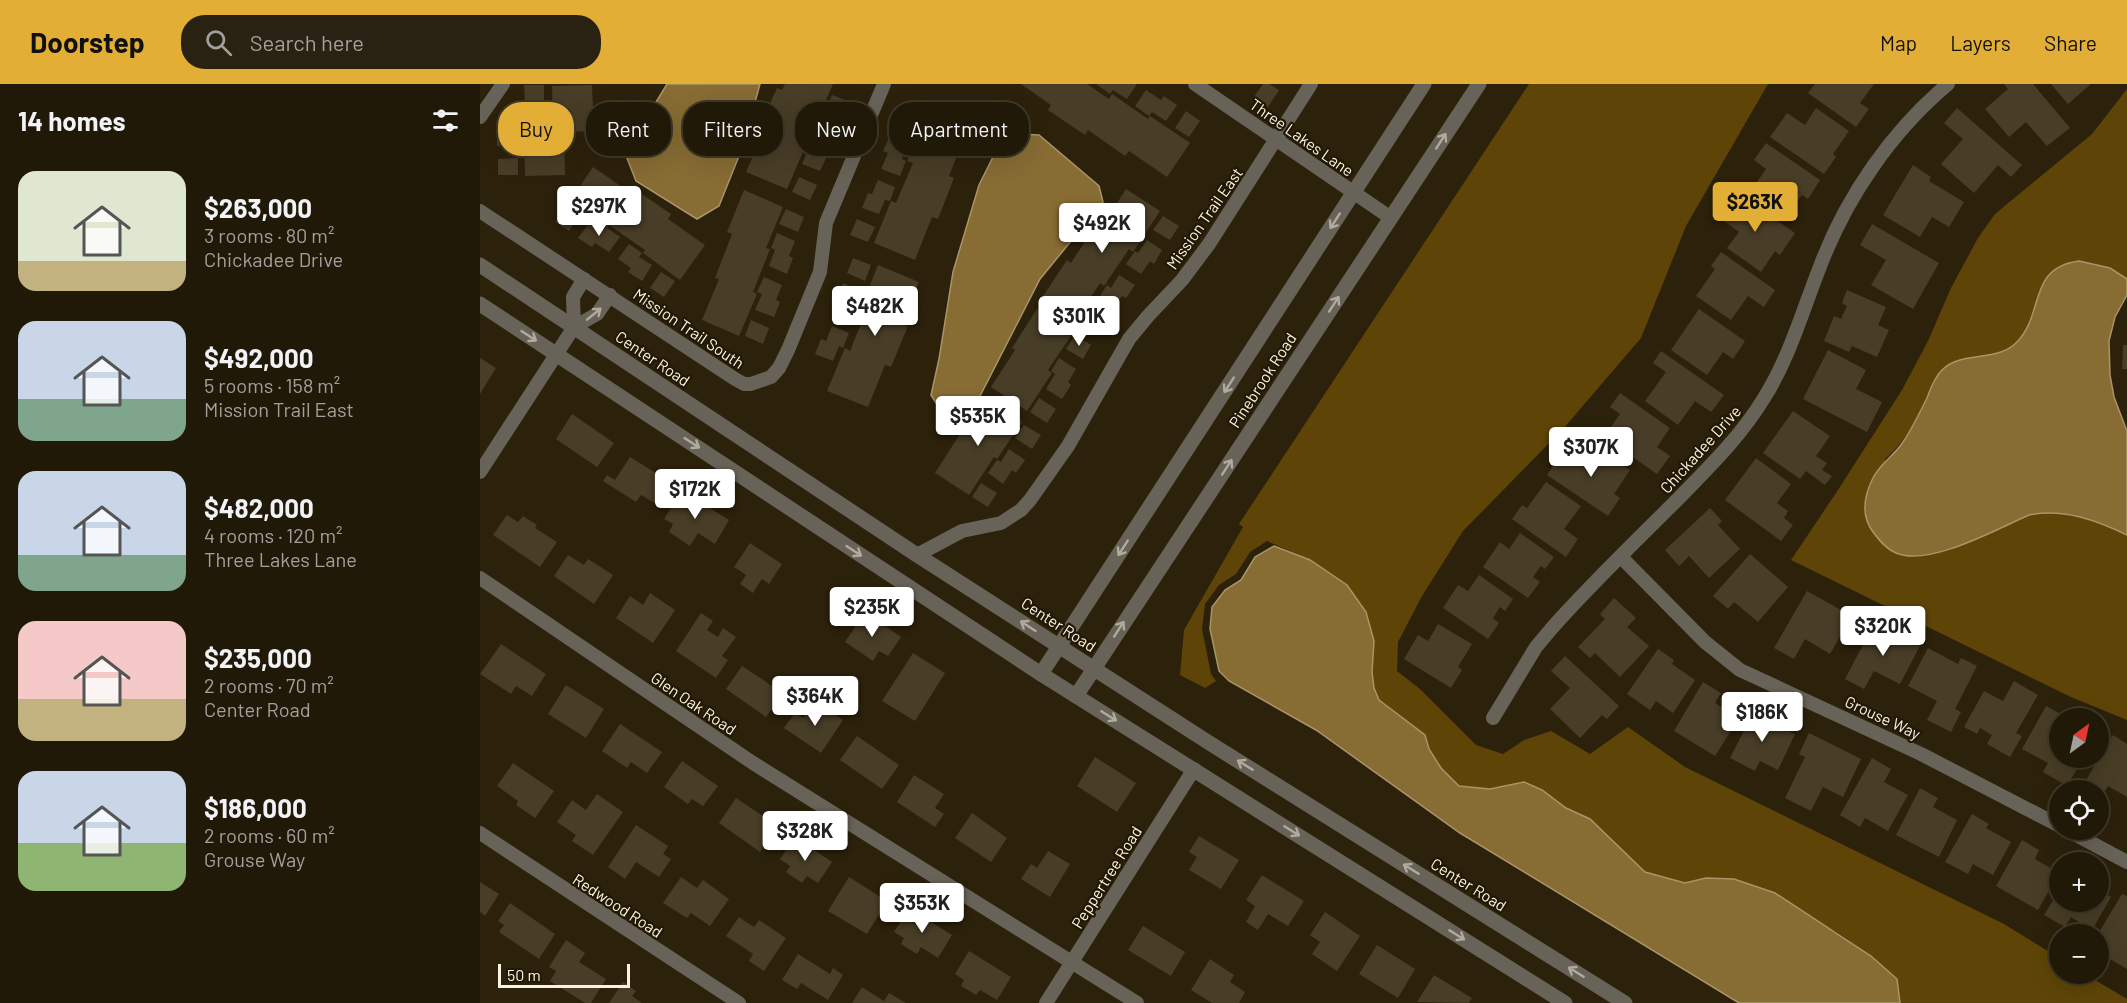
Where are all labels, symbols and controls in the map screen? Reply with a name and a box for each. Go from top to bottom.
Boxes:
search box [181,15,601,69]
text: Doorstep [30,25,145,59]
icon: search [202,26,235,59]
text: Search here [250,29,364,55]
text: Map [1880,30,1917,55]
text: Layers [1950,30,2011,55]
text: Share [2044,30,2097,55]
street label: Three Lakes Lane [1246,94,1358,180]
chip: Buy [498,102,574,156]
chip: Rent [586,102,671,156]
chip: Filters [683,102,783,156]
chip: New [795,102,877,156]
chip: Apartment [889,102,1029,156]
icon: filters [429,104,462,137]
text: 14 homes [18,105,125,136]
one-way arrow [1436,133,1448,150]
street label: Mission Trail East [1162,163,1246,273]
pin: $263K [1713,182,1797,233]
pin: $297K [557,186,641,237]
text: $263K [1727,189,1783,213]
text: $263,000 [204,192,312,223]
text: $297K [571,193,627,217]
icon: home [66,195,138,267]
pin: $492K [1060,203,1144,254]
text: $492K [1073,210,1131,234]
one-way arrow [1328,212,1340,229]
text: 3 rooms · 80 m² [204,223,334,247]
text: Chickadee Drive [204,247,343,271]
street label: Mission Trail South [630,284,748,372]
pin: $482K [833,286,917,337]
text: $482K [846,293,904,317]
pin: $301K [1037,296,1121,347]
one-way arrow [1328,296,1340,313]
text: $301K [1052,303,1106,327]
one-way arrow [586,307,602,320]
street label: Center Road [612,326,694,390]
street label: Pinebrook Road [1224,329,1300,431]
one-way arrow [520,330,537,342]
text: $492,000 [204,342,314,373]
icon: home [66,345,138,417]
text: 5 rooms · 158 m² [204,373,340,397]
one-way arrow [1223,376,1235,392]
pin: $535K [936,396,1020,447]
text: Mission Trail East [204,397,354,421]
street label: Chickadee Drive [1656,401,1744,497]
text: $535K [950,403,1006,427]
pin: $307K [1549,427,1633,478]
text: $307K [1563,434,1619,458]
one-way arrow [683,437,699,449]
one-way arrow [1220,458,1233,475]
pin: $172K [653,469,737,520]
text: $172K [669,476,721,500]
text: $482,000 [204,492,314,523]
icon: home [66,495,138,567]
text: 4 rooms · 120 m² [204,523,342,547]
one-way arrow [1117,540,1129,556]
one-way arrow [846,544,863,557]
text: Three Lakes Lane [204,547,357,571]
pin: $235K [830,587,914,638]
street label: Center Road [1018,593,1100,655]
text: $235K [844,594,900,618]
pin: $320K [1841,606,1925,657]
text: $320K [1854,613,1912,637]
one-way arrow [1020,620,1037,632]
one-way arrow [1113,621,1125,638]
text: $235,000 [204,642,312,673]
icon: home [66,645,138,717]
street label: Glen Oak Road [648,668,740,738]
text: 2 rooms · 70 m² [204,673,334,697]
pin: $364K [773,676,857,727]
text: $364K [786,683,844,707]
street label: Grouse Way [1842,691,1924,743]
pin: $186K [1720,692,1804,743]
text: Center Road [204,697,311,721]
text: $186K [1736,699,1788,723]
north arrow [2049,708,2109,768]
map controls [2049,708,2109,984]
one-way arrow [1100,711,1117,723]
one-way arrow [1237,759,1254,771]
button: locate [2049,780,2109,840]
text: $186,000 [204,792,307,823]
icon: home [66,795,138,867]
pin: $328K [763,811,847,862]
text: $328K [777,818,833,842]
street label: Peppertree Road [1067,822,1145,932]
text: 2 rooms · 60 m² [204,823,335,847]
one-way arrow [1283,825,1300,837]
text: Grouse Way [204,847,305,871]
button: + [2049,852,2109,912]
street label: Center Road [1428,853,1510,915]
one-way arrow [1402,862,1419,875]
street label: Redwood Road [570,869,666,941]
pin: $353K [880,883,964,934]
text: $353K [894,890,950,914]
button: − [2049,924,2109,984]
one-way arrow [1448,929,1465,941]
scale bar [498,961,630,988]
text: 50 m [507,965,541,984]
one-way arrow [1568,966,1585,978]

